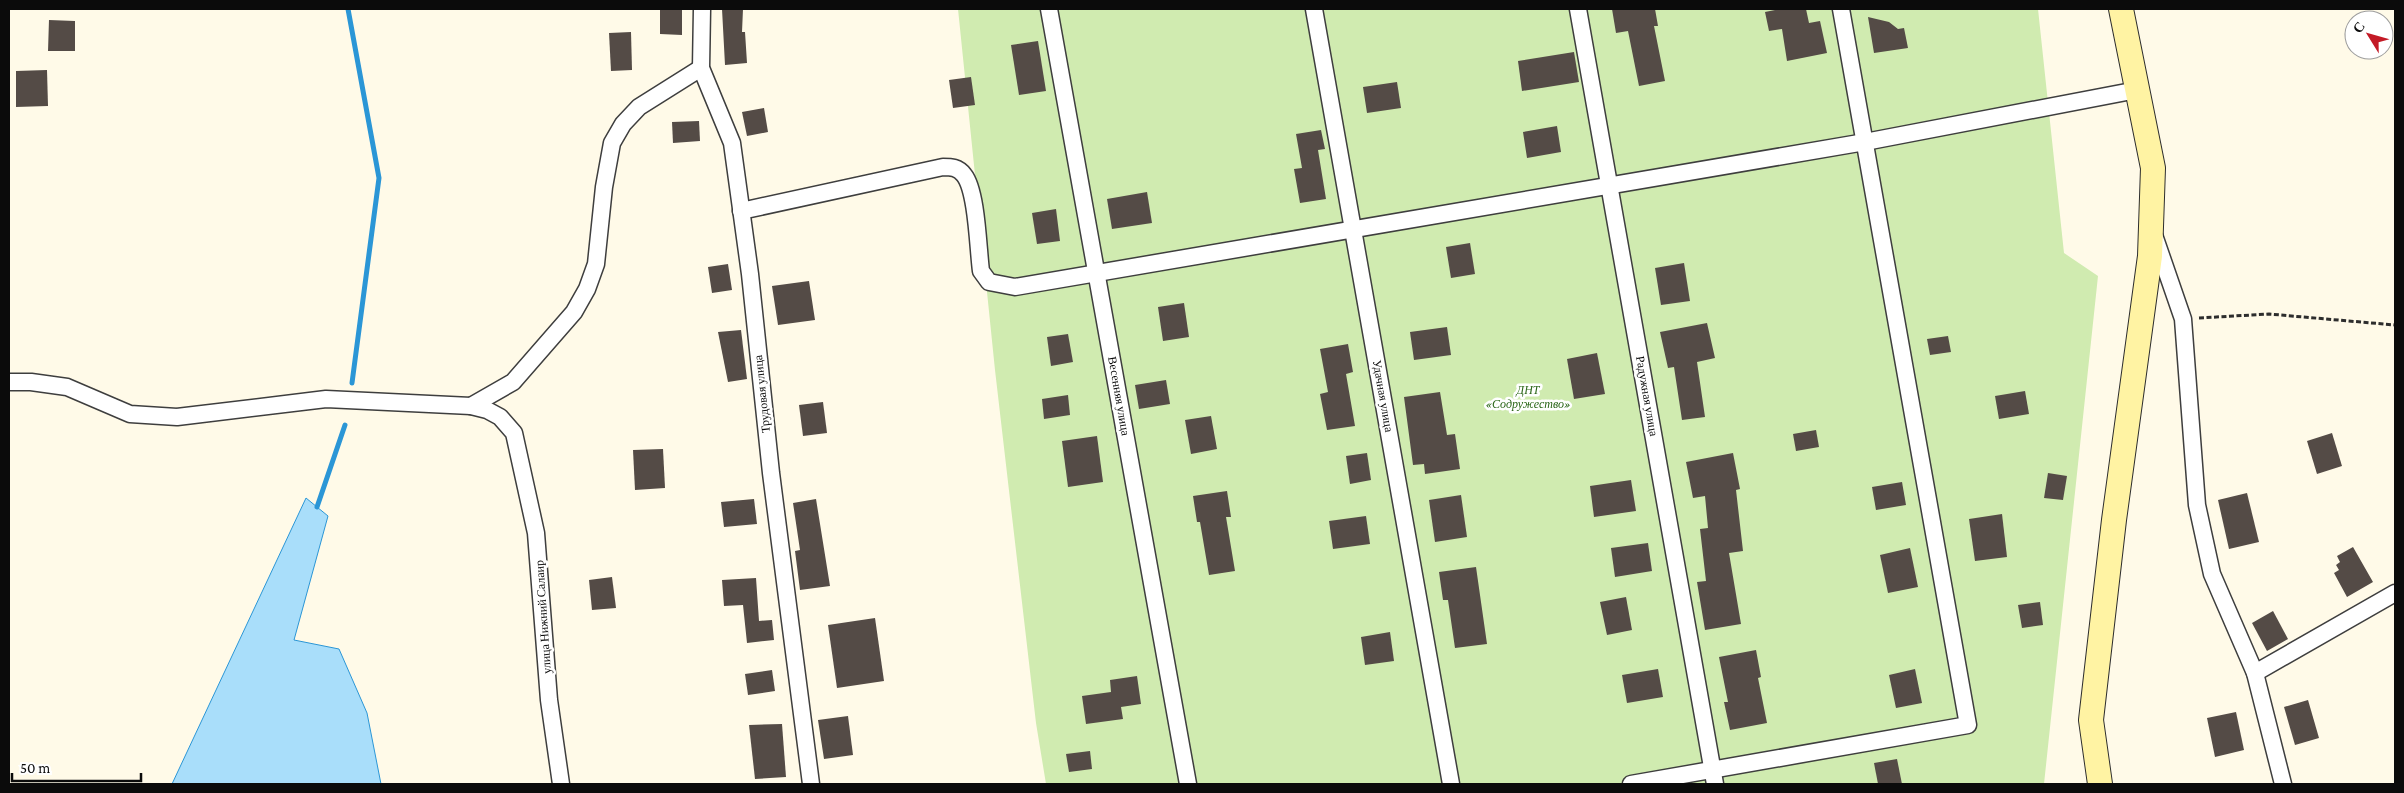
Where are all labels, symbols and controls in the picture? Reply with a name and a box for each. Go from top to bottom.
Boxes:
north arrow [2344,10,2394,60]
text: С [2349,18,2368,36]
street label: Трудовая улица [751,354,773,434]
street label: Весенняя улица [1105,355,1133,437]
street label: Радужная улица [1633,355,1661,438]
street label: Удачная улица [1370,359,1396,434]
park label: ДНТ «Содружество» [1485,383,1571,411]
street label: улица Нижний Салаир [532,560,554,674]
scale bar [12,750,141,782]
text: 50 m [20,760,50,776]

